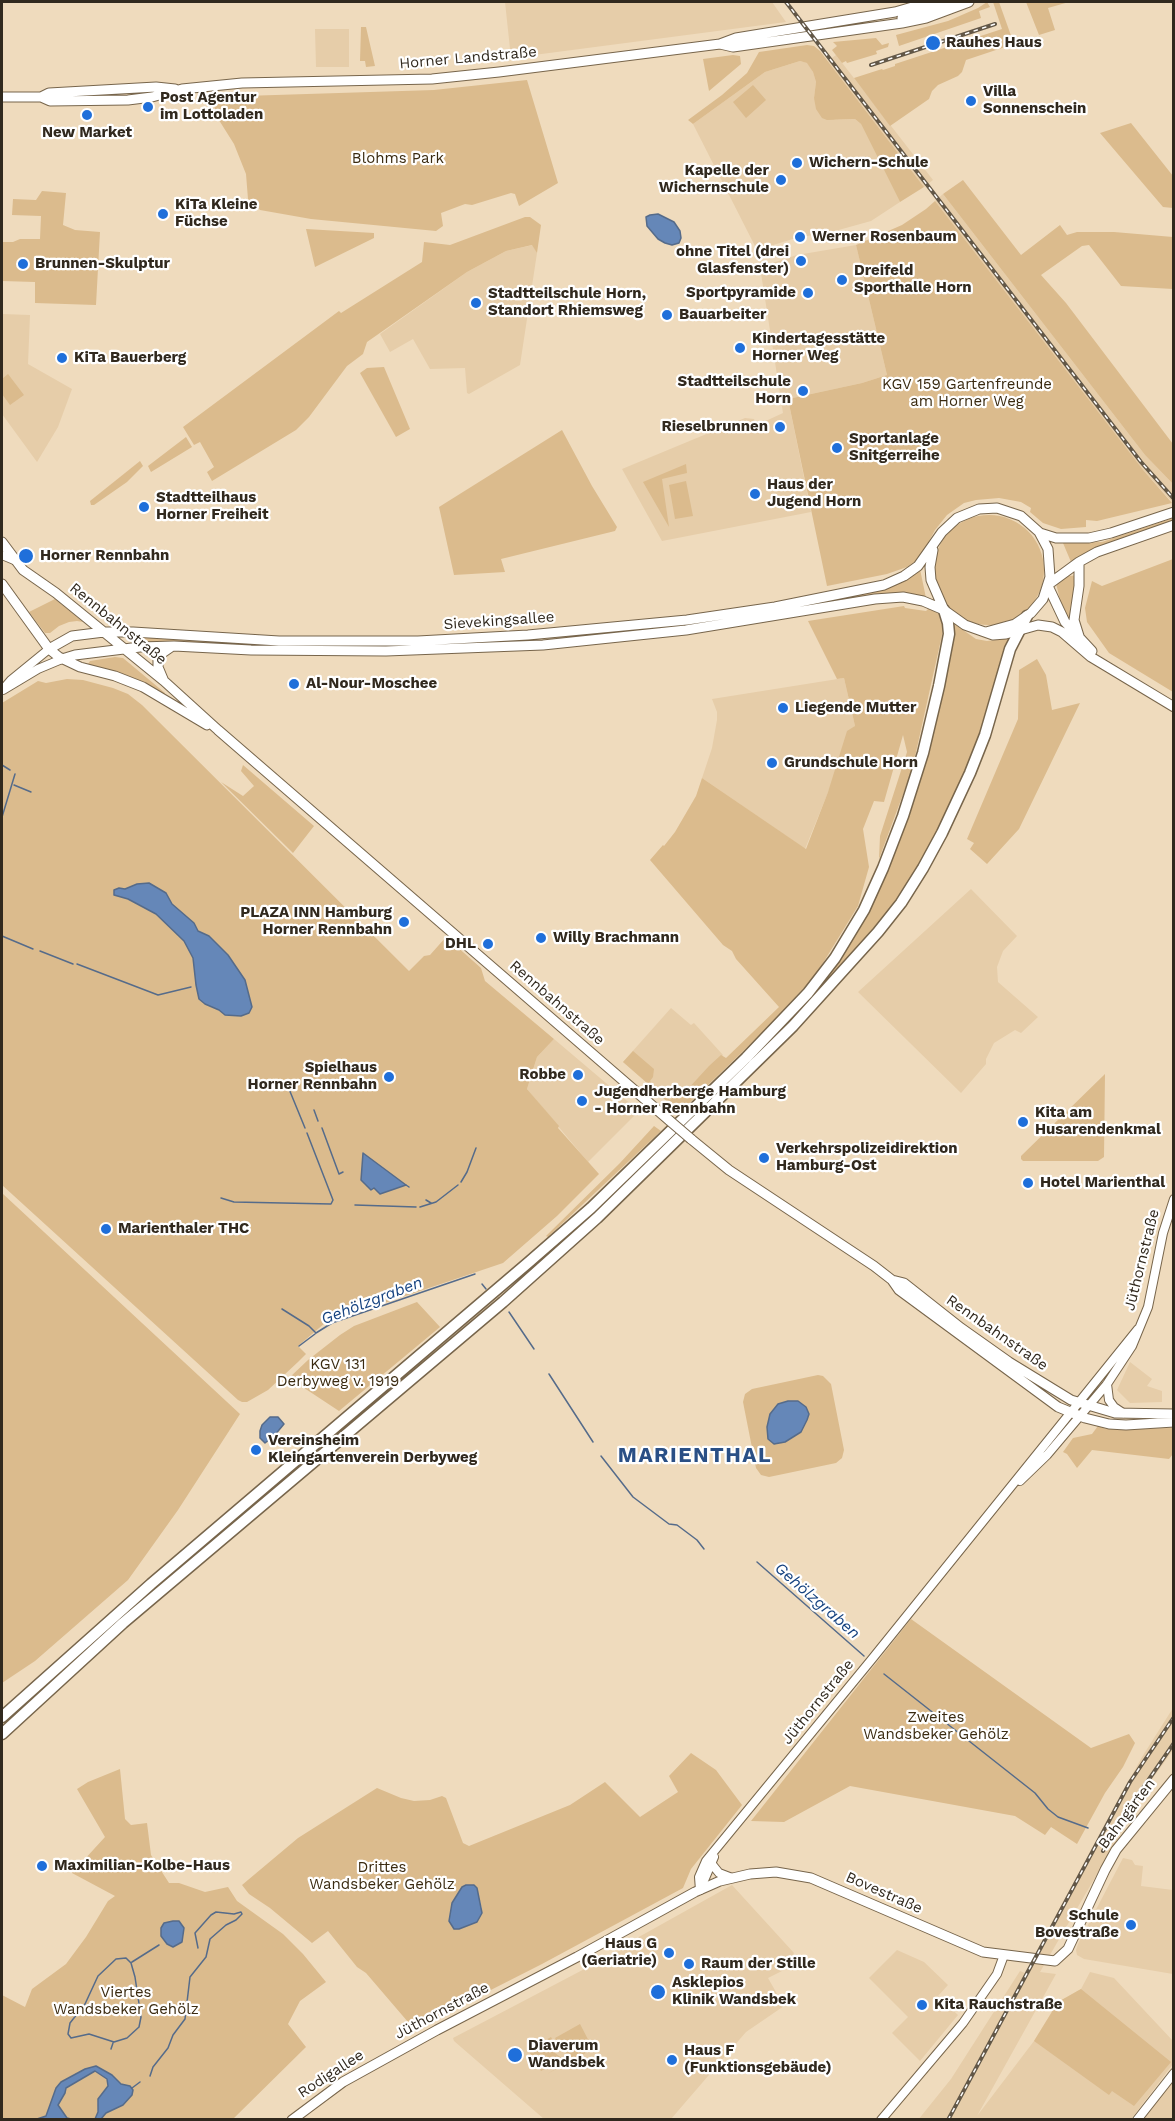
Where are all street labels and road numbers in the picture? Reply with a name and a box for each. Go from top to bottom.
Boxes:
street label: Horner Landstraße [399,43,537,73]
street label: Rennbahnstraße [66,579,170,669]
street label: Sievekingsallee [443,608,555,634]
street label: Rennbahnstraße [506,957,608,1049]
street label: Jüthornstraße [1121,1207,1163,1313]
street label: Rennbahnstraße [943,1291,1051,1375]
street label: Jüthornstraße [778,1656,858,1748]
street label: Bahngärten [1095,1775,1159,1853]
street label: Bovestraße [843,1868,925,1918]
street label: Jüthornstraße [392,1979,492,2043]
street label: Rodigallee [295,2046,367,2102]

